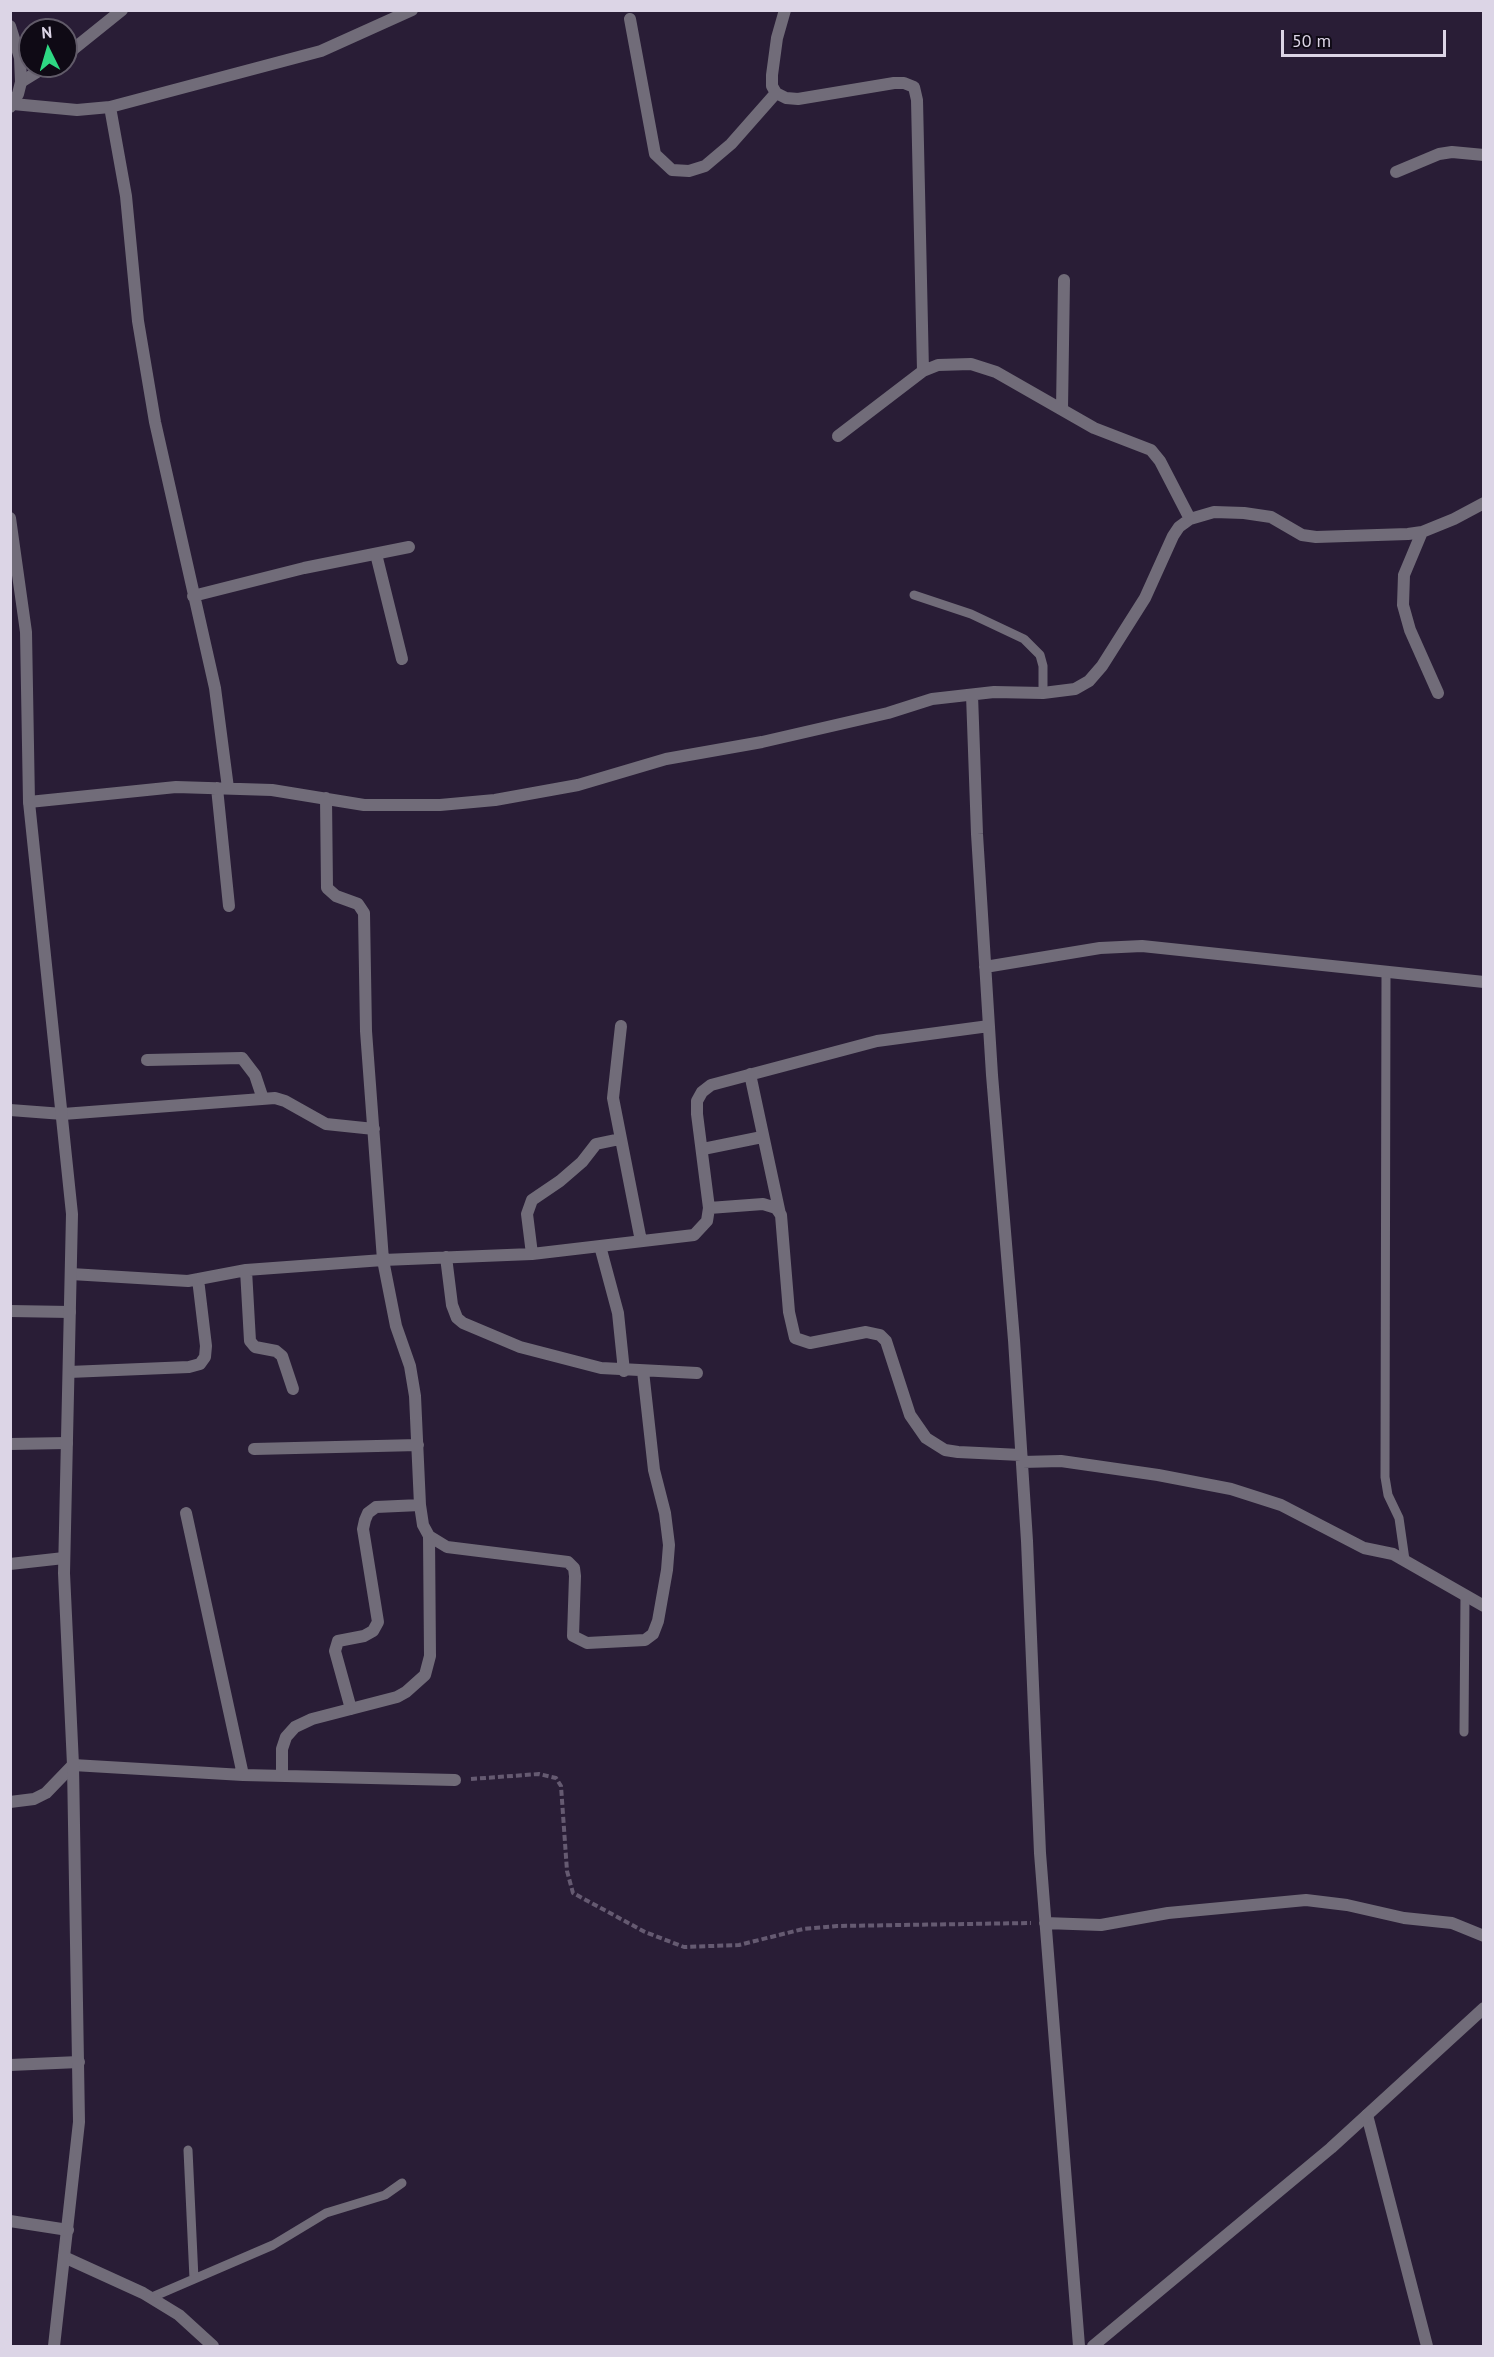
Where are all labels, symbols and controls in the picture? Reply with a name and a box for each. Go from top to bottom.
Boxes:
north arrow [18,18,78,78]
scale bar [1284,18,1449,56]
text: N [40,22,53,42]
text: 50 m [1292,29,1331,52]

